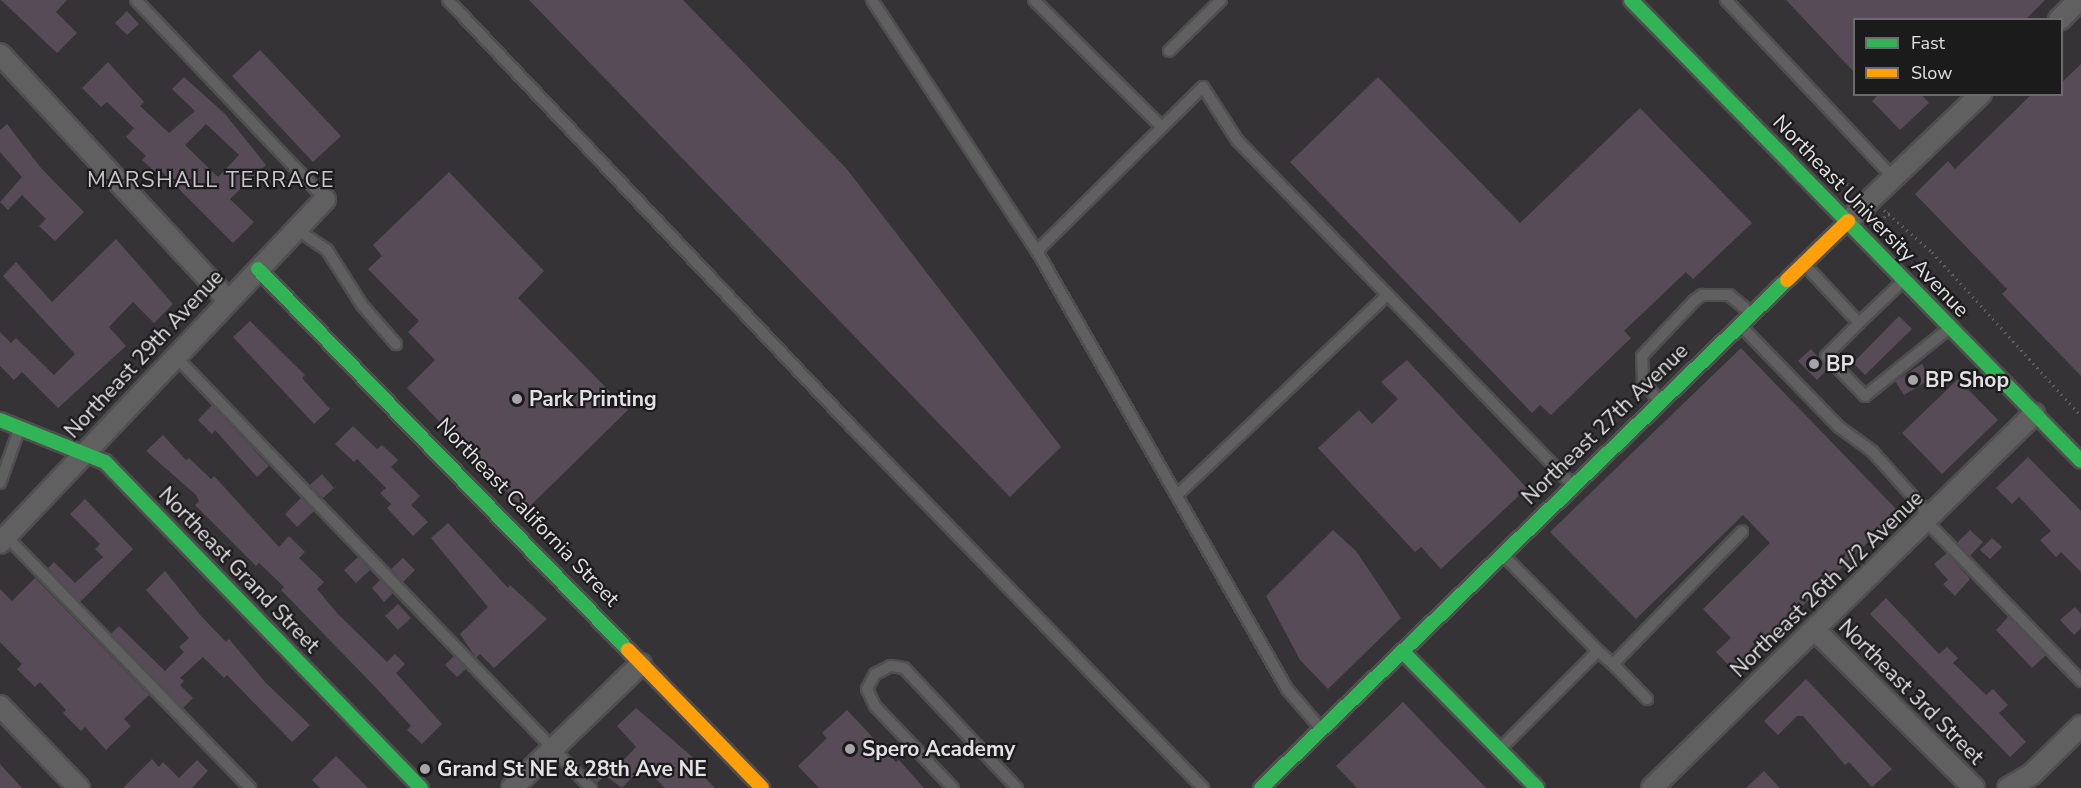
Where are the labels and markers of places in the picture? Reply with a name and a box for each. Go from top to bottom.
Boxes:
place label: BP [1826,351,1854,377]
marker: BP [1807,357,1821,371]
place label: BP Shop [1925,367,2009,393]
marker: BP Shop [1906,373,1920,387]
place label: Park Printing [529,386,657,412]
marker: Park Printing [510,392,524,406]
place label: Spero Academy [862,736,1015,762]
marker: Spero Academy [843,742,857,756]
place label: Grand St NE & 28th Ave NE [437,756,707,782]
marker: Grand St NE & 28th Ave NE [418,762,432,776]

